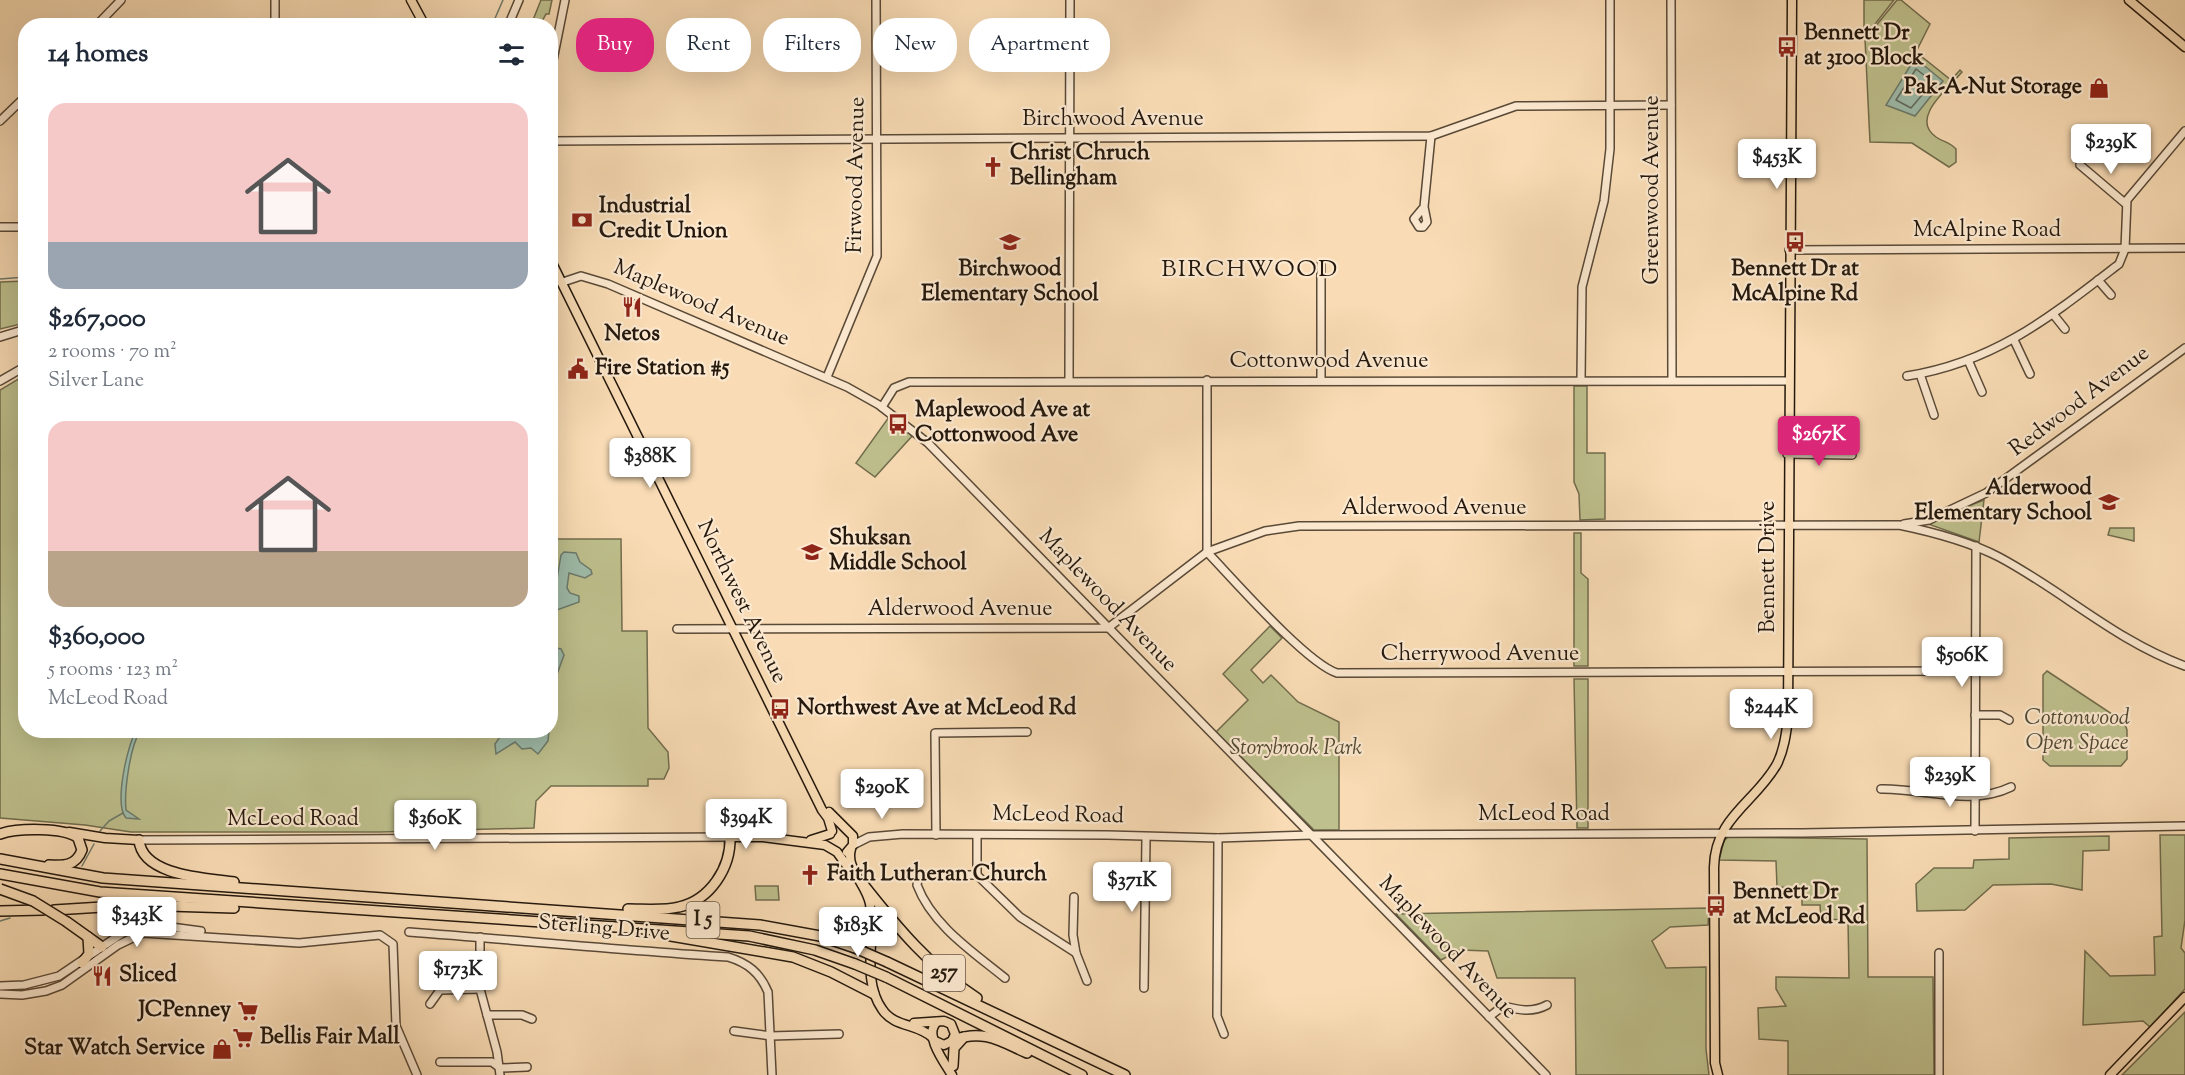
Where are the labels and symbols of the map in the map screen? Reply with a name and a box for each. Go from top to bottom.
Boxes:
place label: Bennett Dr at 3100 Block [1804,18,1924,75]
bus stop icon: Bennett Dr at 3100 Block [1775,35,1799,59]
place label: Pak-A-Nut Storage [1904,72,2082,104]
shop icon: Pak-A-Nut Storage [2087,76,2111,100]
street label: Greenwood Avenue [1637,95,1669,285]
street label: Firwood Avenue [840,96,874,254]
street label: Birchwood Avenue [1022,104,1204,136]
pin: $239K [2069,124,2153,175]
place label: Christ Chruch Bellingham [1010,138,1150,195]
pin: $453K [1735,139,1819,190]
church icon: Christ Chruch Bellingham [981,155,1005,179]
place label: Industrial Credit Union [599,191,728,248]
bank icon: Industrial Credit Union [570,208,594,232]
street label: McAlpine Road [1913,215,2061,247]
school or university icon: Birchwood Elementary School [998,230,1022,254]
bus stop icon: Bennett Dr at McAlpine Rd [1783,230,1807,254]
street label: Maplewood Avenue [608,252,794,356]
district label: BIRCHWOOD [1161,253,1339,287]
place label: Birchwood Elementary School [921,254,1100,311]
place label: Bennett Dr at McAlpine Rd [1731,254,1859,311]
restaurant icon: Netos [620,295,644,319]
place label: Netos [604,319,660,351]
street label: Redwood Avenue [2003,339,2157,465]
street label: Cottonwood Avenue [1230,346,1429,378]
place label: Fire Station #5 [595,353,730,385]
public building icon: Fire Station #5 [566,357,590,381]
place label: Maplewood Ave at Cottonwood Ave [915,395,1090,452]
bus stop icon: Maplewood Ave at Cottonwood Ave [886,412,910,436]
pin: $267K [1777,416,1861,467]
pin: $388K [608,438,692,489]
place label: Alderwood Elementary School [1915,473,2093,530]
school or university icon: Alderwood Elementary School [2097,490,2121,514]
street label: Alderwood Avenue [1342,493,1527,525]
street label: Bennett Drive [1753,501,1785,633]
street label: Northwest Avenue [688,515,794,689]
street label: Maplewood Avenue [1030,522,1184,680]
place label: Shuksan Middle School [829,523,967,580]
school or university icon: Shuksan Middle School [800,540,824,564]
street label: Alderwood Avenue [868,594,1053,626]
pin: $506K [1920,637,2004,688]
street label: Cherrywood Avenue [1381,639,1579,671]
pin: $244K [1729,689,1813,740]
place label: Northwest Ave at McLeod Rd [797,693,1077,725]
bus stop icon: Northwest Ave at McLeod Rd [768,697,792,721]
park label: Cottonwood Open Space [2024,703,2130,760]
park label: Storybrook Park [1230,733,1362,765]
pin: $239K [1908,757,1992,808]
pin: $290K [840,769,924,820]
pin: $394K [704,799,788,850]
street label: McLeod Road [992,799,1124,833]
street label: McLeod Road [1478,799,1610,831]
pin: $360K [393,800,477,851]
street label: McLeod Road [227,804,359,836]
place label: Faith Lutheran Church [827,859,1047,891]
pin: $371K [1090,862,1174,913]
church icon: Faith Lutheran Church [798,863,822,887]
street label: Maplewood Avenue [1370,869,1524,1027]
place label: Bennett Dr at McLeod Rd [1733,877,1866,934]
bus stop icon: Bennett Dr at McLeod Rd [1704,894,1728,918]
pin: $343K [95,897,179,948]
road number: I 5 [686,902,720,938]
street label: Sterling Drive [537,907,671,951]
pin: $183K [816,907,900,958]
pin: $173K [416,951,500,1002]
road number: 257 [923,955,965,991]
place label: Sliced [119,960,178,992]
restaurant icon: Sliced [90,964,114,988]
place label: JCPenney [136,995,231,1027]
supermarket icon: JCPenney [236,999,260,1023]
place label: Bellis Fair Mall [260,1022,400,1054]
supermarket icon: Bellis Fair Mall [231,1026,255,1050]
place label: Star Watch Service [24,1033,205,1065]
shop icon: Star Watch Service [210,1037,234,1061]

